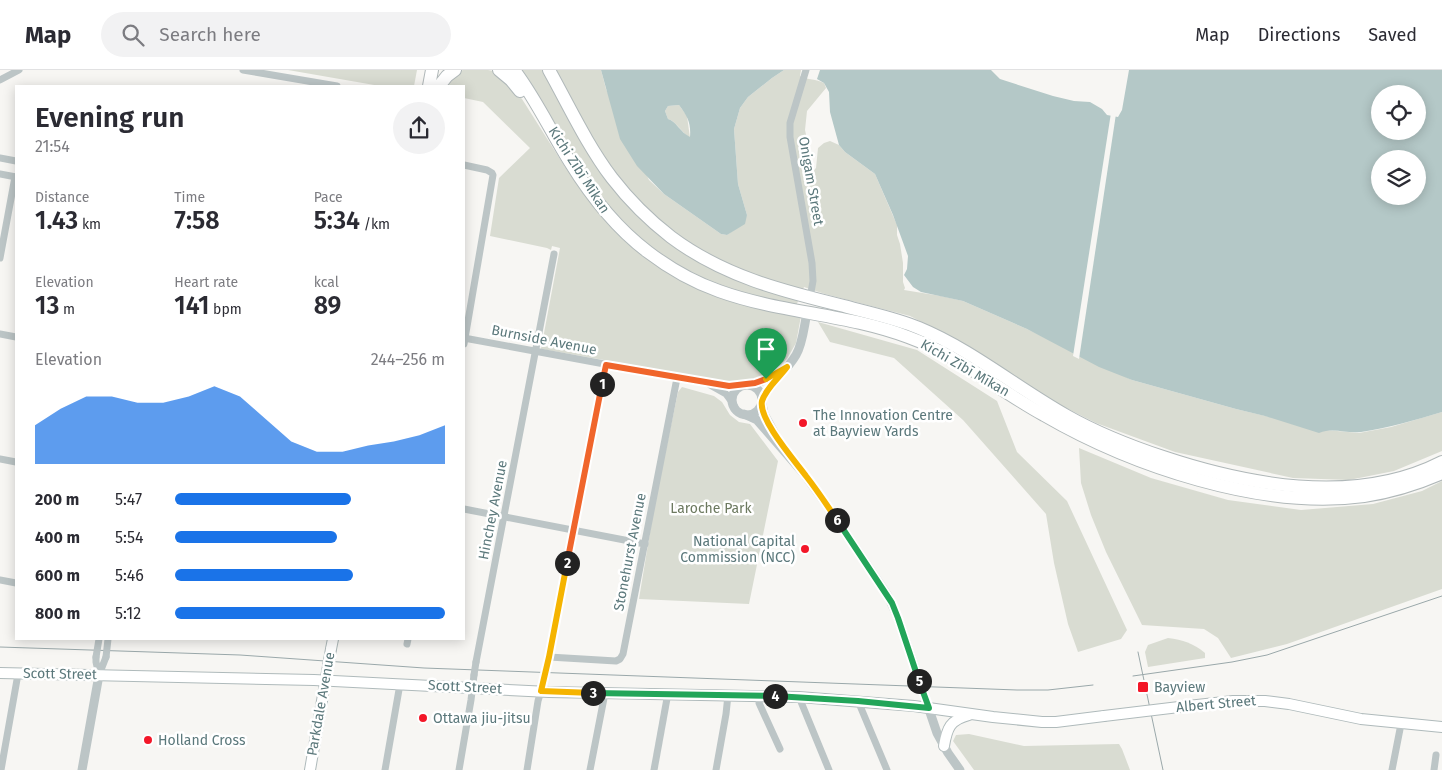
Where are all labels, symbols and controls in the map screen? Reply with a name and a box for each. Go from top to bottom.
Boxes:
search box [101,12,451,57]
text: Map [25,21,71,49]
icon: search [119,21,147,49]
text: Search here [159,23,261,46]
text: Map [1195,24,1230,46]
text: Directions [1258,24,1340,46]
text: Saved [1368,24,1417,46]
map controls [1371,85,1426,205]
button: locate [1371,85,1426,140]
text: Evening run [35,101,184,134]
button: share [393,102,445,154]
street label: Kichi Zībī Mīkan [545,123,613,217]
street label: Onigam Street [795,135,827,228]
text: 21:54 [35,137,70,156]
button: layers [1371,150,1426,205]
text: Distance [35,189,89,206]
text: Time [174,189,205,206]
text: Pace [314,189,343,206]
text: 1.43 [35,206,78,236]
text: 7:58 [174,206,220,236]
text: 5:34 [314,206,360,236]
text: km [78,216,101,233]
text: /km [360,216,390,233]
text: Elevation [35,274,94,291]
text: Heart rate [174,274,238,291]
text: kcal [314,274,339,291]
text: 13 [35,291,59,321]
text: 141 [174,291,209,321]
text: 89 [314,291,341,321]
text: m [59,301,75,318]
text: bpm [209,301,242,318]
street label: Burnside Avenue [490,321,598,359]
pin [745,328,787,379]
icon: arrive [752,335,780,363]
street label: Kichi Zībī Mīkan [917,336,1013,400]
text: Elevation [35,350,102,369]
text: 244–256 m [371,350,445,369]
pin: 1 [590,372,614,396]
text: 1 [599,376,606,393]
place label: The Innovation Centre at Bayview Yards [813,407,953,440]
marker: The Innovation Centre at Bayview Yards [797,417,809,429]
street label: Hinchey Avenue [475,459,511,561]
text: 200 m [35,490,79,509]
text: 5:47 [115,490,142,509]
street label: Stonehurst Avenue [610,492,650,612]
park label: Laroche Park [670,500,753,517]
pin: 6 [824,508,850,532]
text: 6 [834,512,841,529]
text: 400 m [35,528,80,547]
text: 5:54 [115,528,143,547]
place label: National Capital Commission (NCC) [680,533,795,566]
marker: National Capital Commission (NCC) [799,543,811,555]
pin: 2 [554,550,580,576]
text: 2 [564,555,571,572]
text: 600 m [35,566,80,585]
text: 5:46 [115,566,144,585]
text: 800 m [35,604,80,623]
text: 5:12 [115,604,141,623]
street label: Parkdale Avenue [304,651,338,757]
street label: Scott Street [23,665,98,683]
pin: 5 [906,668,932,694]
text: 5 [916,673,923,690]
street label: Scott Street [428,677,503,697]
place label: Bayview [1154,679,1205,696]
pin: 3 [580,680,606,706]
marker: Bayview [1136,680,1150,694]
pin: 4 [762,684,788,708]
text: 3 [590,685,597,702]
text: 4 [772,688,779,705]
street label: Albert Street [1175,692,1258,716]
place label: Ottawa jiu-jitsu [433,710,531,727]
marker: Ottawa jiu-jitsu [417,712,429,724]
place label: Holland Cross [158,732,246,749]
marker: Holland Cross [142,734,154,746]

